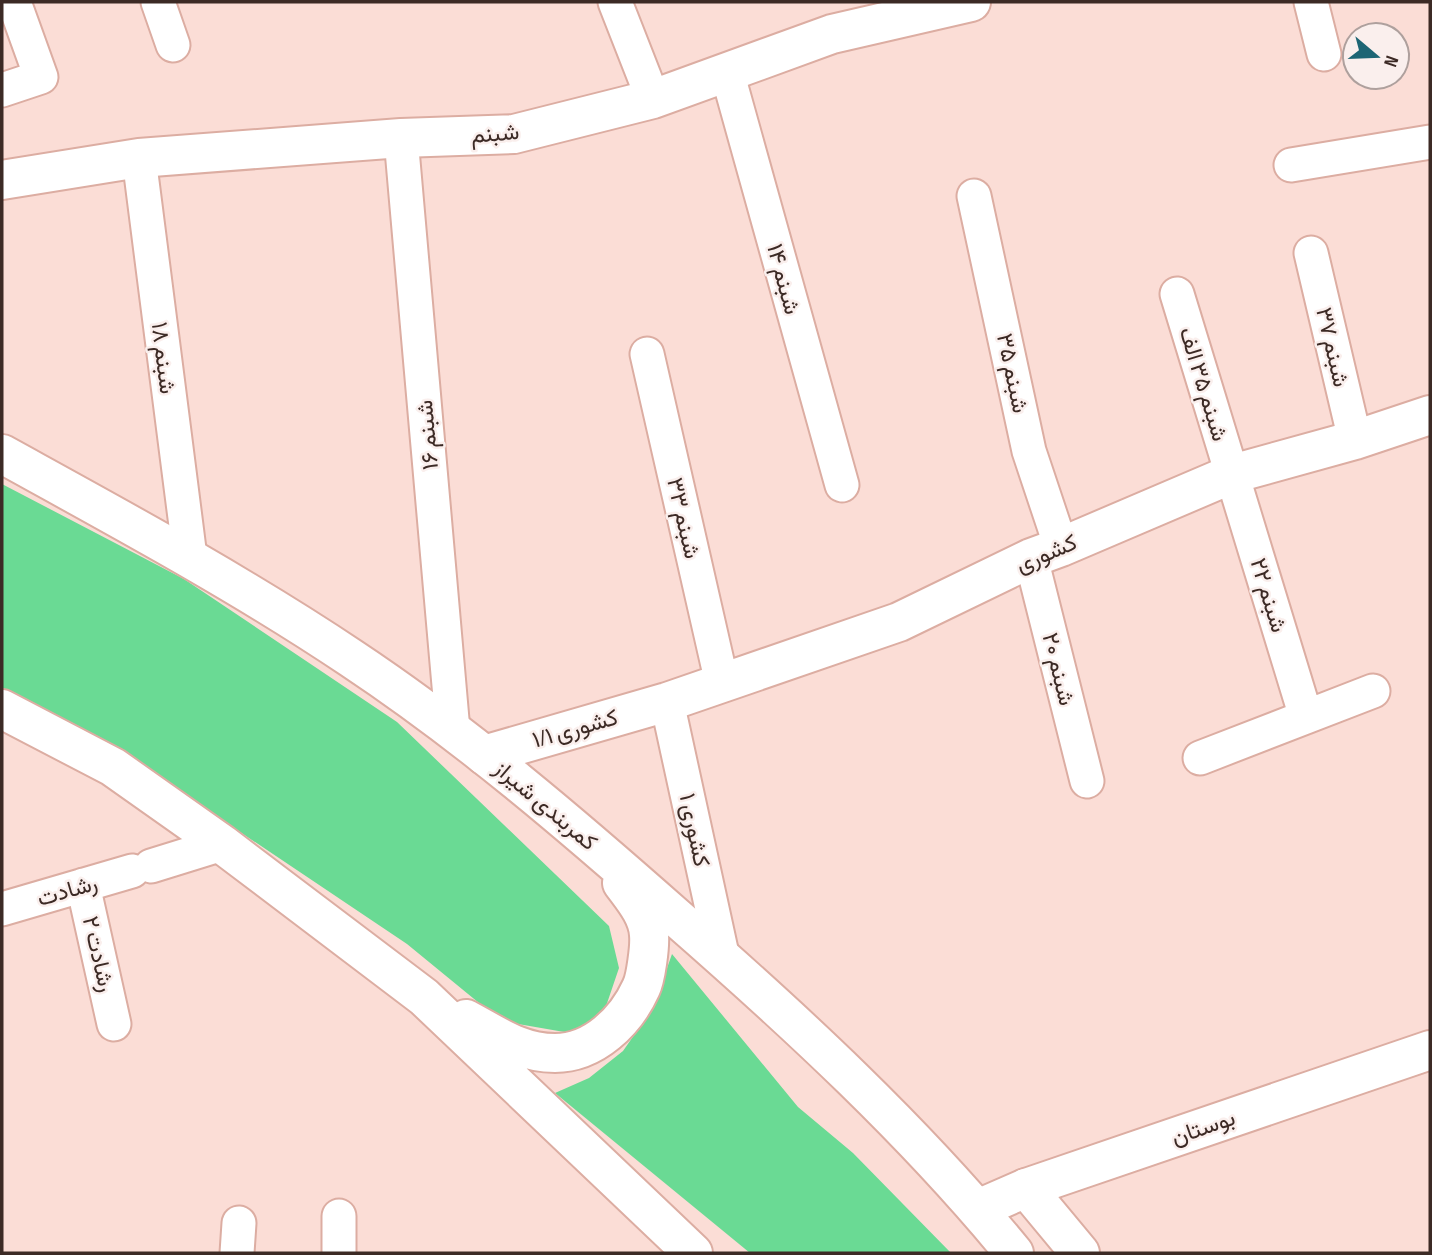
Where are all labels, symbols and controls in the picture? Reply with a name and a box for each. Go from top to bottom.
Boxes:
north arrow [1341,21,1411,91]
text: N [1378,53,1403,70]
street label: شبنم [470,118,520,150]
street label: ۱۴ شبنم [760,241,806,318]
street label: ۳۷ شبنم [1309,305,1355,390]
street label: ۱۸ شبنم [145,321,181,396]
street label: شبنم ۳۵ الف [1172,324,1234,445]
street label: ۳۵ شبنم [990,331,1034,416]
street label: ۱۶ شبنم [411,399,445,471]
street label: ۳۳ شبنم [660,475,706,562]
street label: کشوری [1011,529,1081,579]
street label: ۲۲ شبنم [1244,555,1293,636]
street label: ۲۰ شبنم [1036,630,1081,708]
street label: ۱/۱ کشوری [529,703,621,754]
street label: کمربندی شیراز [487,754,603,857]
street label: ۱ کشوری [673,791,715,869]
street label: رشادت [34,869,101,913]
street label: ۲ رشادت [76,914,120,995]
street label: بوستان [1168,1104,1239,1152]

